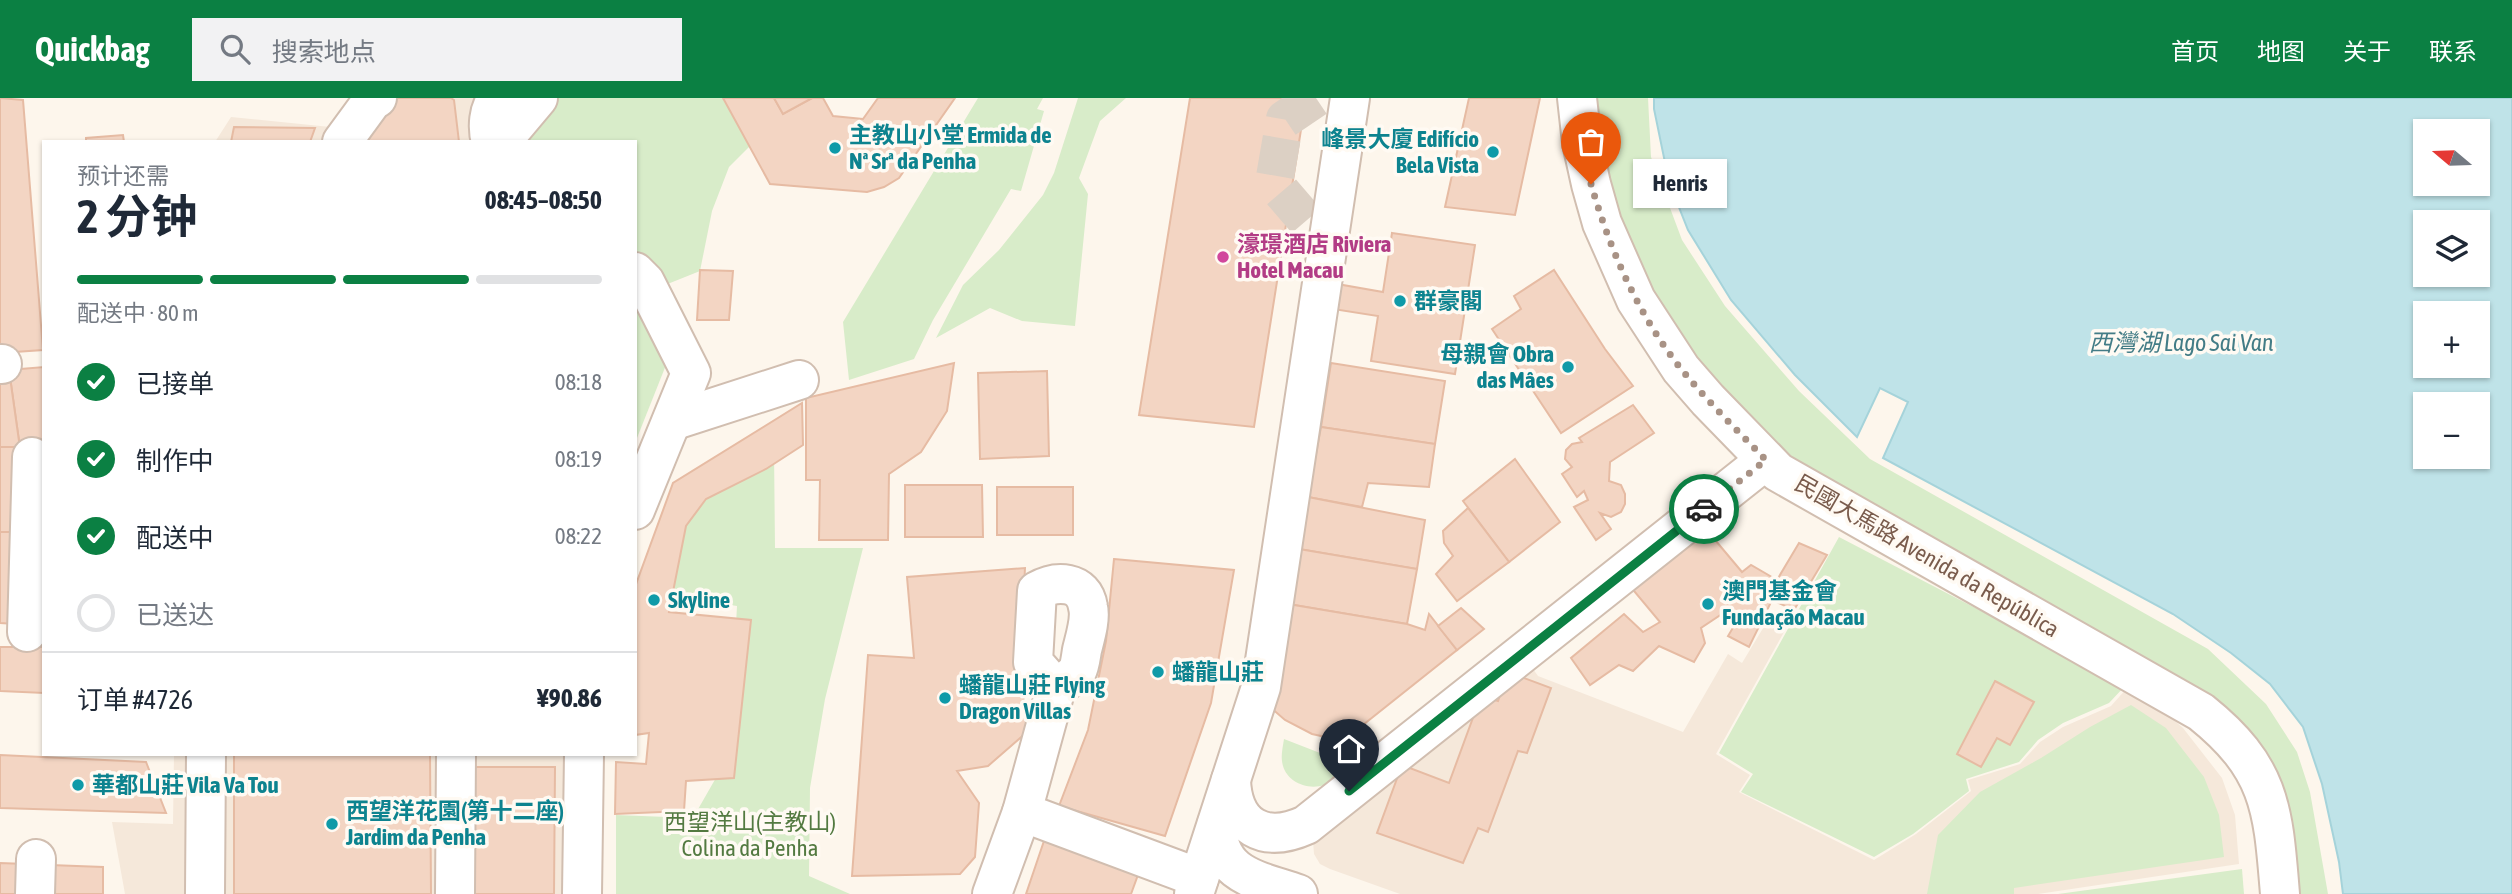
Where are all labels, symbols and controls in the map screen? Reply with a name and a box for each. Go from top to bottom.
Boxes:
search box [192,18,682,81]
text: Quickbag [35,30,150,68]
icon: search [216,30,254,68]
text: 搜索地点 [272,37,376,67]
text: 首页 [2171,38,2219,65]
text: 地图 [2257,38,2305,65]
text: 关于 [2343,38,2391,65]
text: 联系 [2429,38,2477,65]
pin [1561,112,1621,184]
north arrow [2413,119,2490,196]
map controls [2413,119,2490,469]
place label: 主教山小堂 Ermida de Nª Srª da Penha [849,122,1052,174]
icon: bag [1572,123,1610,161]
place label: 峰景大廈 Edifício Bela Vista [1322,126,1479,178]
marker: 主教山小堂 Ermida de Nª Srª da Penha [827,140,843,156]
marker: 峰景大廈 Edifício Bela Vista [1485,144,1501,160]
callout: Henris [1633,160,1728,208]
text: 预计还需 [77,163,169,189]
text: Henris [1652,170,1708,196]
text: 08:45–08:50 [485,185,602,215]
text: 2 分钟 [77,190,197,243]
button: layers [2413,210,2490,287]
place label: 濠璟酒店 Riviera Hotel Macau [1237,231,1391,283]
marker: 濠璟酒店 Riviera Hotel Macau [1215,249,1231,265]
place label: 群豪閣 [1414,288,1483,314]
marker: 群豪閣 [1392,293,1408,309]
text: 配送中 · 80 m [77,300,199,326]
button: + [2413,301,2490,378]
water label: 西灣湖 Lago Sai Van [2088,329,2274,356]
place label: 母親會 Obra das Mâes [1440,341,1554,393]
marker: 母親會 Obra das Mâes [1560,359,1576,375]
icon: check [77,363,115,401]
text: 已接单 [136,369,214,399]
text: 08:18 [555,369,602,395]
button: − [2413,392,2490,469]
icon: check [77,440,115,478]
text: 制作中 [136,446,214,476]
text: 08:19 [555,446,602,472]
street label: 民國大馬路 Avenida da República [1790,470,2064,642]
courier [1669,474,1739,544]
icon: car [1685,490,1723,528]
icon: check [77,517,115,555]
text: 配送中 [136,523,214,553]
text: 08:22 [555,523,602,549]
place label: 澳門基金會 Fundação Macau [1722,578,1865,630]
place label: Skyline [668,587,730,613]
marker: Skyline [646,592,662,608]
marker: 澳門基金會 Fundação Macau [1700,596,1716,612]
text: 已送达 [136,600,214,630]
place label: 蟠龍山莊 [1172,659,1264,685]
marker: 蟠龍山莊 [1150,664,1166,680]
place label: 蟠龍山莊 Flying Dragon Villas [959,672,1105,724]
text: ¥90.86 [537,683,602,713]
text: 订单 #4726 [77,685,193,715]
marker: 蟠龍山莊 Flying Dragon Villas [937,690,953,706]
pin [1319,719,1379,791]
icon: home [1330,730,1368,768]
place label: 華都山莊 Vila Va Tou [92,772,279,798]
marker: 華都山莊 Vila Va Tou [70,777,86,793]
place label: 西望洋花園(第十二座) Jardim da Penha [345,798,564,850]
park label: 西望洋山(主教山) Colina da Penha [664,809,836,861]
marker: 西望洋花園(第十二座) Jardim da Penha [324,816,340,832]

